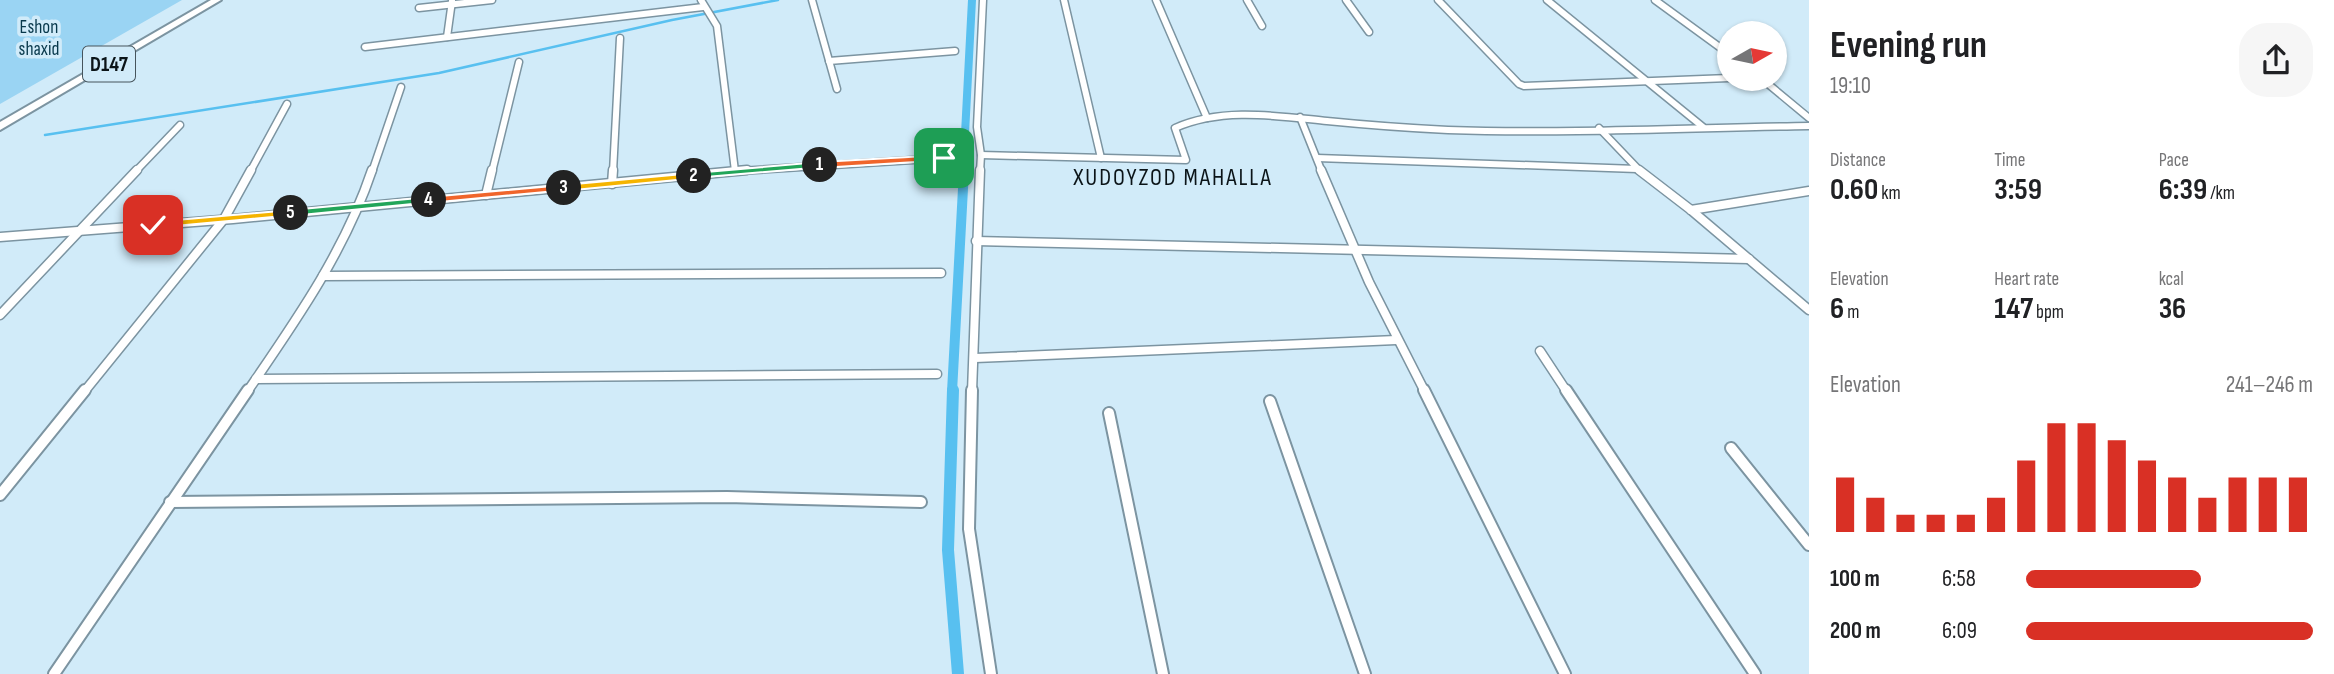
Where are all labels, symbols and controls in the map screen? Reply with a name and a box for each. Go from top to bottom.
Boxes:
park label: Eshon shaxid [19,16,59,61]
north arrow [1717,21,1787,91]
map controls [1717,21,1787,91]
text: Evening run [1830,23,1987,68]
button: share [2239,23,2313,97]
road number: D147 [83,46,135,82]
text: 19:10 [1830,72,1871,100]
pin [914,128,974,188]
icon: arrive [925,139,963,177]
pin: 1 [802,148,838,182]
text: Distance [1830,149,1886,172]
text: Time [1994,149,2025,172]
text: Pace [2159,149,2189,172]
text: 1 [816,153,823,176]
pin: 2 [676,158,712,194]
district label: XUDOYZOD MAHALLA [1072,163,1273,192]
text: 2 [689,164,698,187]
pin: 3 [546,170,582,206]
text: 0.60 [1830,172,1878,208]
text: 3:59 [1994,172,2042,208]
text: 6:39 [2159,172,2207,208]
text: 3 [559,176,568,199]
pin: 4 [412,182,446,218]
text: km [1878,182,1901,205]
text: /km [2207,182,2235,205]
text: 4 [424,188,433,211]
pin [123,195,183,255]
pin: 5 [274,196,308,230]
text: 5 [286,201,295,224]
icon: check [134,206,172,244]
text: Elevation [1830,268,1889,291]
text: Heart rate [1994,268,2059,291]
text: kcal [2159,268,2184,291]
text: 6 [1830,291,1844,327]
text: 147 [1994,291,2033,327]
text: 36 [2159,291,2186,327]
text: m [1844,301,1859,324]
text: bpm [2033,301,2064,324]
text: Elevation [1830,371,1901,399]
text: 241–246 m [2226,371,2313,399]
text: 100 m [1830,565,1880,593]
text: 6:58 [1942,565,1976,593]
text: 200 m [1830,617,1881,645]
text: 6:09 [1942,617,1977,645]

